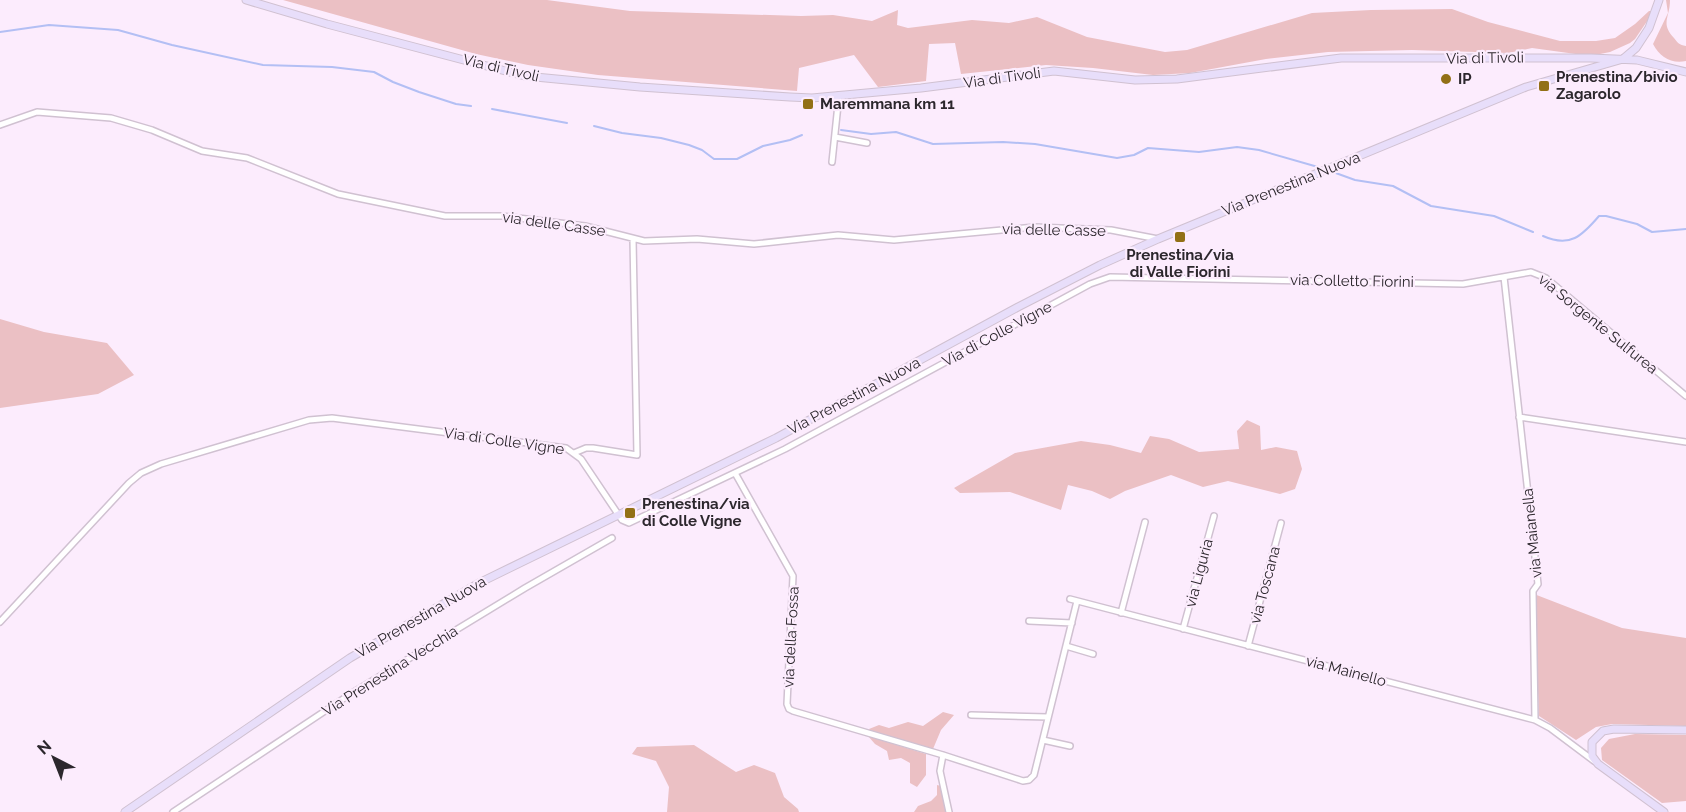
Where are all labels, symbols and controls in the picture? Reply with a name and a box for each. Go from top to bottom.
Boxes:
street label: Via di Tivoli [1446,48,1524,68]
street label: Via di Tivoli [461,50,541,86]
street label: Via di Tivoli [962,64,1042,92]
place label: Prenestina/bivio Zagarolo [1556,68,1678,103]
place label: IP [1458,70,1472,88]
marker: IP [1439,72,1453,86]
marker: Prenestina/bivio Zagarolo [1537,79,1551,93]
place label: Maremmana km 11 [820,95,955,113]
marker: Maremmana km 11 [801,97,815,111]
street label: Via Prenestina Nuova [1219,148,1363,220]
street label: via delle Casse [501,208,607,240]
street label: via delle Casse [1002,220,1106,240]
marker: Prenestina/via di Valle Fiorini [1173,230,1187,244]
place label: Prenestina/via di Valle Fiorini [1126,246,1234,281]
street label: via Sorgente Sulfurea [1535,270,1661,378]
street label: via Colletto Fiorini [1290,271,1414,291]
street label: Via di Colle Vigne [939,297,1055,371]
street label: Via Prenestina Nuova [785,353,923,439]
street label: Via di Colle Vigne [443,424,566,458]
street label: via Maianella [1518,487,1546,579]
place label: Prenestina/via di Colle Vigne [642,495,750,530]
marker: Prenestina/via di Colle Vigne [623,506,637,520]
street label: via Liguria [1181,537,1217,609]
street label: via Toscana [1246,544,1284,626]
street label: Via Prenestina Nuova [353,572,489,662]
street label: via della Fossa [779,586,803,688]
street label: Via Prenestina Vecchia [319,622,461,720]
street label: via Mainello [1304,652,1388,690]
north arrow [24,728,84,788]
text: N [33,736,55,758]

